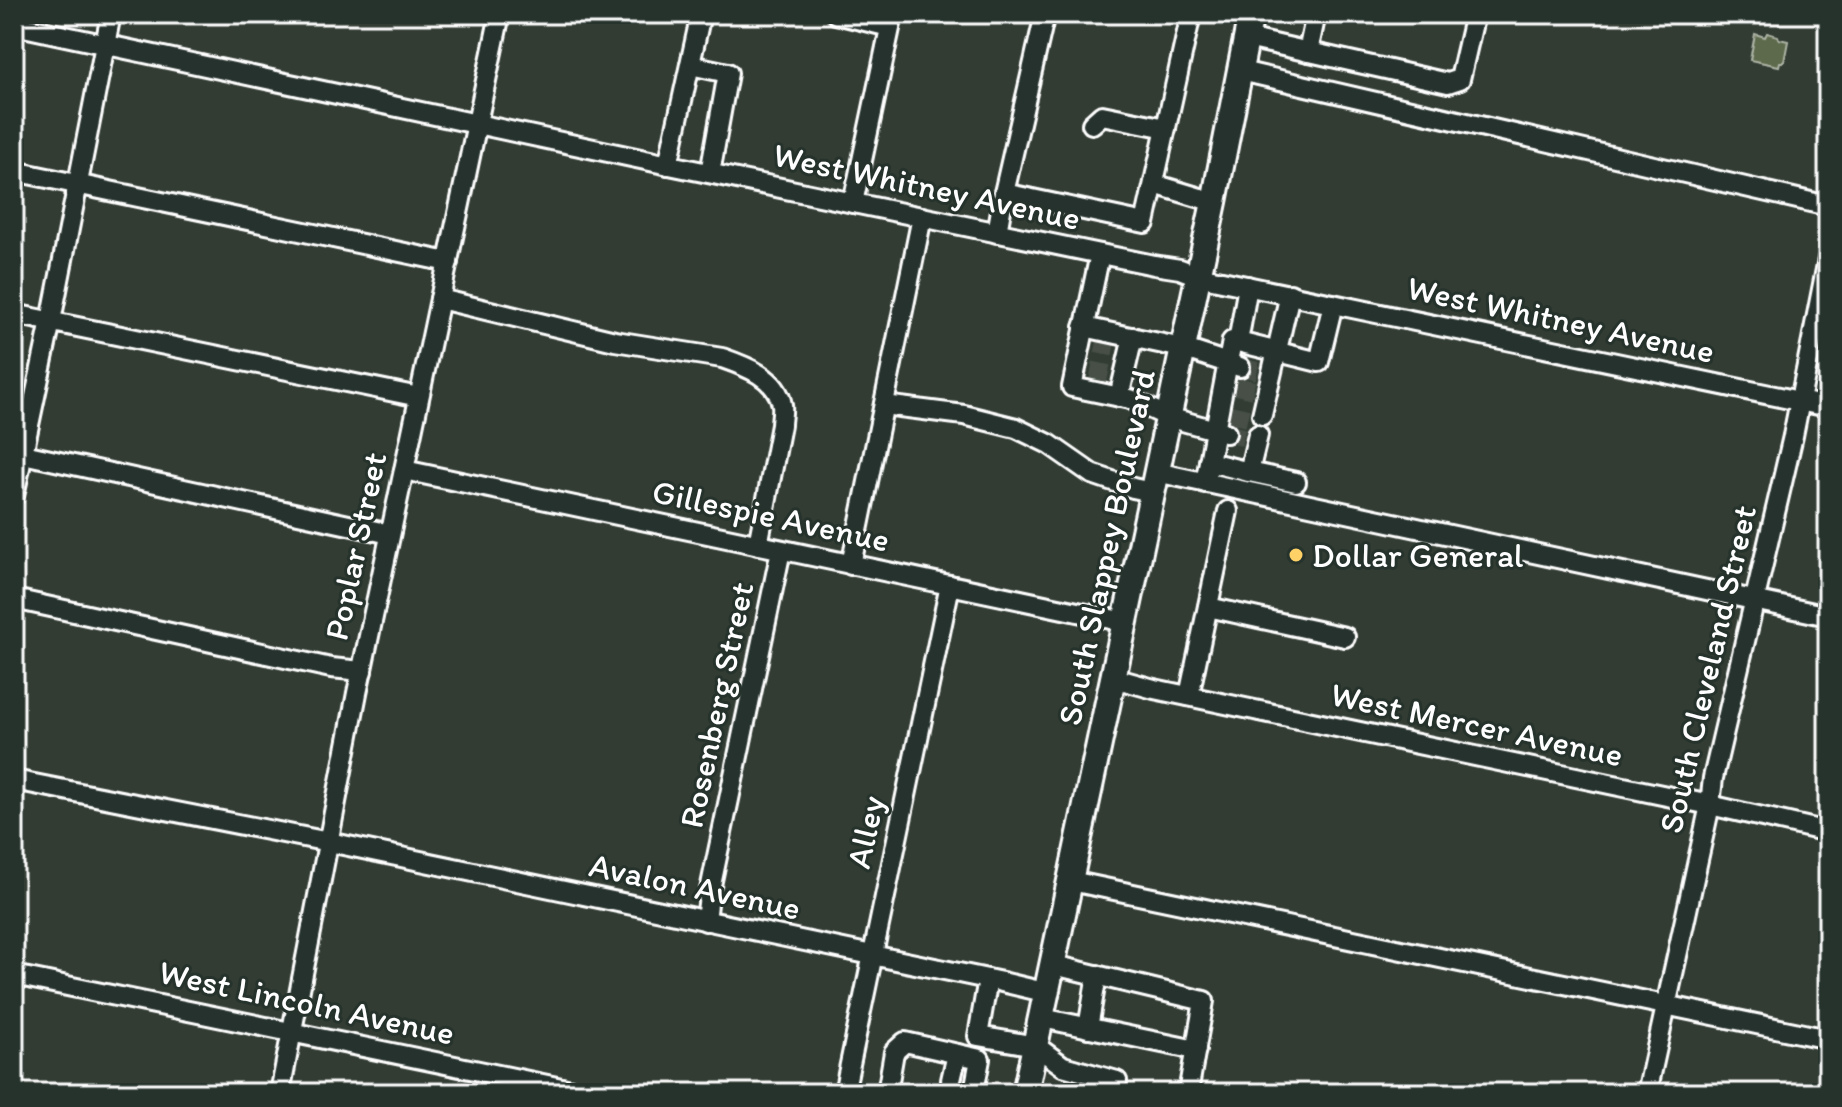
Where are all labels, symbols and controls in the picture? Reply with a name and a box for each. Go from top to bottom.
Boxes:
street label: West Whitney Avenue [770,134,1084,239]
street label: West Whitney Avenue [1404,267,1718,372]
street label: South Slappey Boulevard [1049,365,1164,729]
street label: Poplar Street [316,448,395,644]
street label: Gillespie Avenue [649,470,893,561]
street label: South Cleveland Street [1650,501,1765,837]
place label: Dollar General [1312,535,1524,576]
marker: Dollar General [1287,546,1305,564]
street label: Rosenberg Street [670,578,763,832]
street label: West Mercer Avenue [1327,674,1627,775]
street label: Alley [838,792,893,872]
street label: Avalon Avenue [586,844,804,929]
street label: West Lincoln Avenue [155,951,458,1054]

